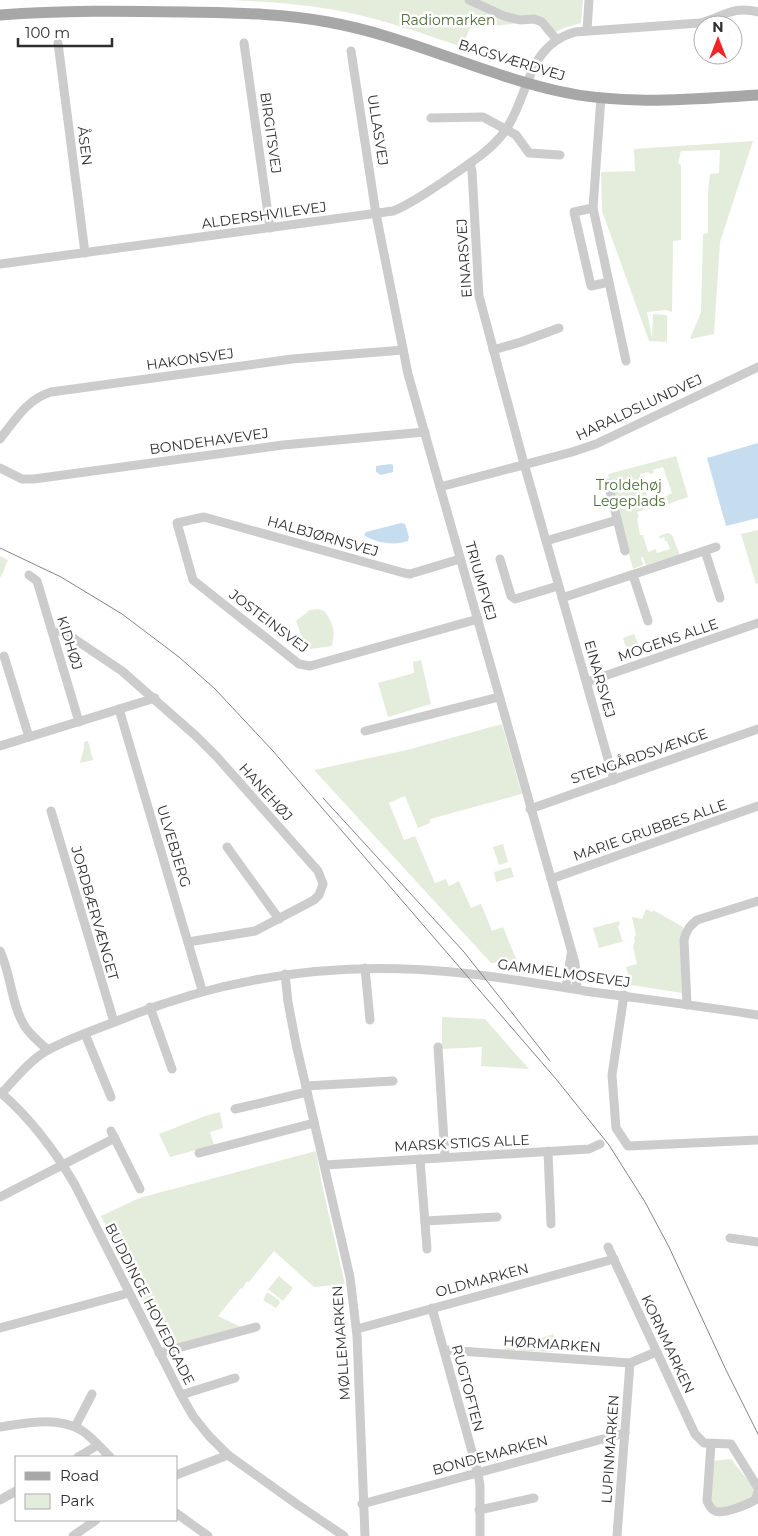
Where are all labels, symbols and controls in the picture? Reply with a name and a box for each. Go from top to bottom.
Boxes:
park label: Radiomarken [401,11,495,29]
scale bar [18,15,111,47]
north arrow [693,15,743,65]
text: N [712,18,724,36]
text: 100 m [25,23,70,42]
street label: BAGSVÆRDVEJ [456,35,568,85]
street label: BIRGITSVEJ [256,91,286,175]
street label: ULLASVEJ [363,93,393,167]
street label: ÅSEN [74,125,97,167]
street label: ALDERSHVILEVEJ [200,197,328,233]
street label: EINARSVEJ [452,218,476,298]
street label: HAKONSVEJ [145,344,235,374]
street label: HARALDSLUNDVEJ [573,370,705,444]
street label: BONDEHAVEVEJ [148,424,270,458]
park label: Troldehøj Legeplads [593,476,665,510]
street label: HALBJØRNSVEJ [265,512,381,560]
street label: TRIUMFVEJ [461,539,501,623]
street label: JOSTEINSVEJ [225,585,312,657]
street label: KIDHØJ [53,614,87,672]
street label: MOGENS ALLE [615,614,721,666]
street label: EINARSVEJ [580,638,620,720]
street label: STENGÅRDSVÆNGE [568,723,710,788]
street label: HANEHØJ [235,759,297,825]
street label: MARIE GRUBBES ALLE [571,795,729,865]
street label: ULVEBJERG [153,803,195,889]
street label: JORDBÆRVÆNGET [67,843,123,982]
street label: GAMMELMOSEVEJ [496,955,632,991]
street label: MARSK STIGS ALLE [394,1130,530,1156]
street label: BUDDINGE HOVEDGADE [101,1220,199,1388]
street label: OLDMARKEN [433,1259,531,1301]
street label: MØLLEMARKEN [328,1285,354,1401]
street label: KORNMARKEN [637,1292,699,1396]
street label: HØRMARKEN [503,1332,601,1356]
street label: RUGTOFTEN [448,1342,488,1434]
street label: LUPINMARKEN [597,1394,623,1504]
street label: BONDEMARKEN [430,1431,550,1479]
legend [15,1456,178,1521]
text: Road [60,1466,99,1485]
text: Park [60,1491,94,1510]

